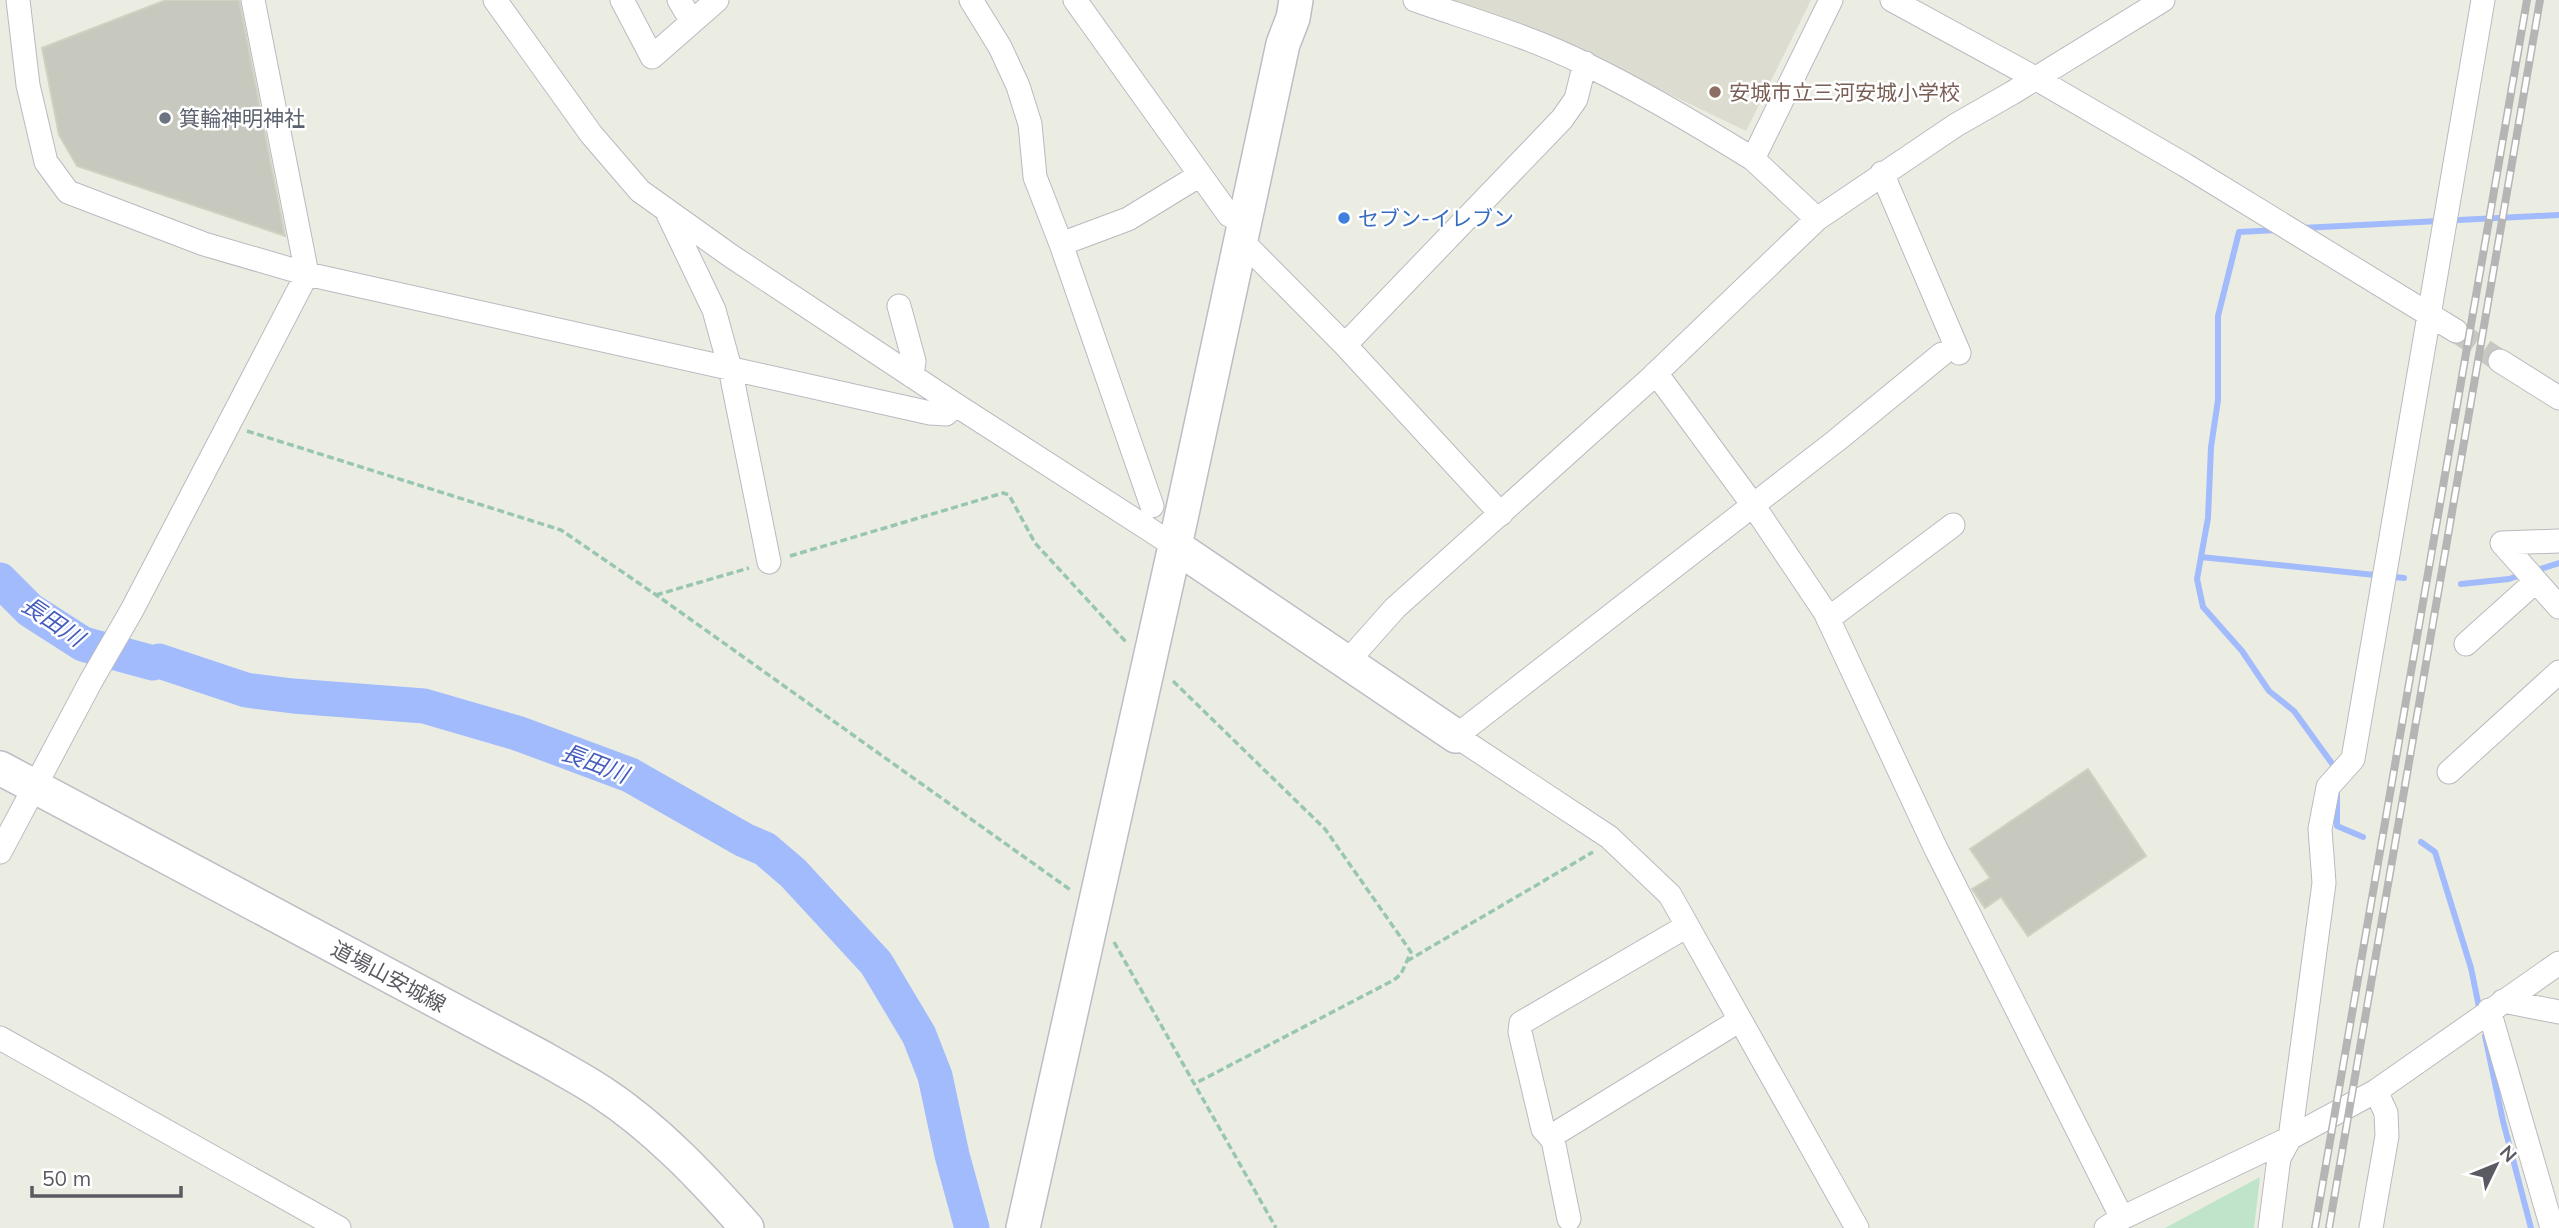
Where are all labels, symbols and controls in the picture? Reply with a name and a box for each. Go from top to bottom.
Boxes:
place label: 安城市立三河安城小学校 [1729,79,1960,105]
marker: 安城市立三河安城小学校 [1707,84,1723,100]
place label: 箕輪神明神社 [179,105,305,131]
marker: 箕輪神明神社 [157,110,173,126]
place label: セブン-イレブン [1358,205,1514,231]
marker: セブン-イレブン [1336,210,1352,226]
water label: 長田川 [16,590,92,654]
water label: 長田川 [558,737,635,790]
street label: 道場山安城線 [327,935,451,1017]
north arrow [2461,1130,2531,1200]
text: N [2495,1140,2522,1167]
scale bar [32,1154,180,1198]
text: 50 m [42,1165,91,1191]

